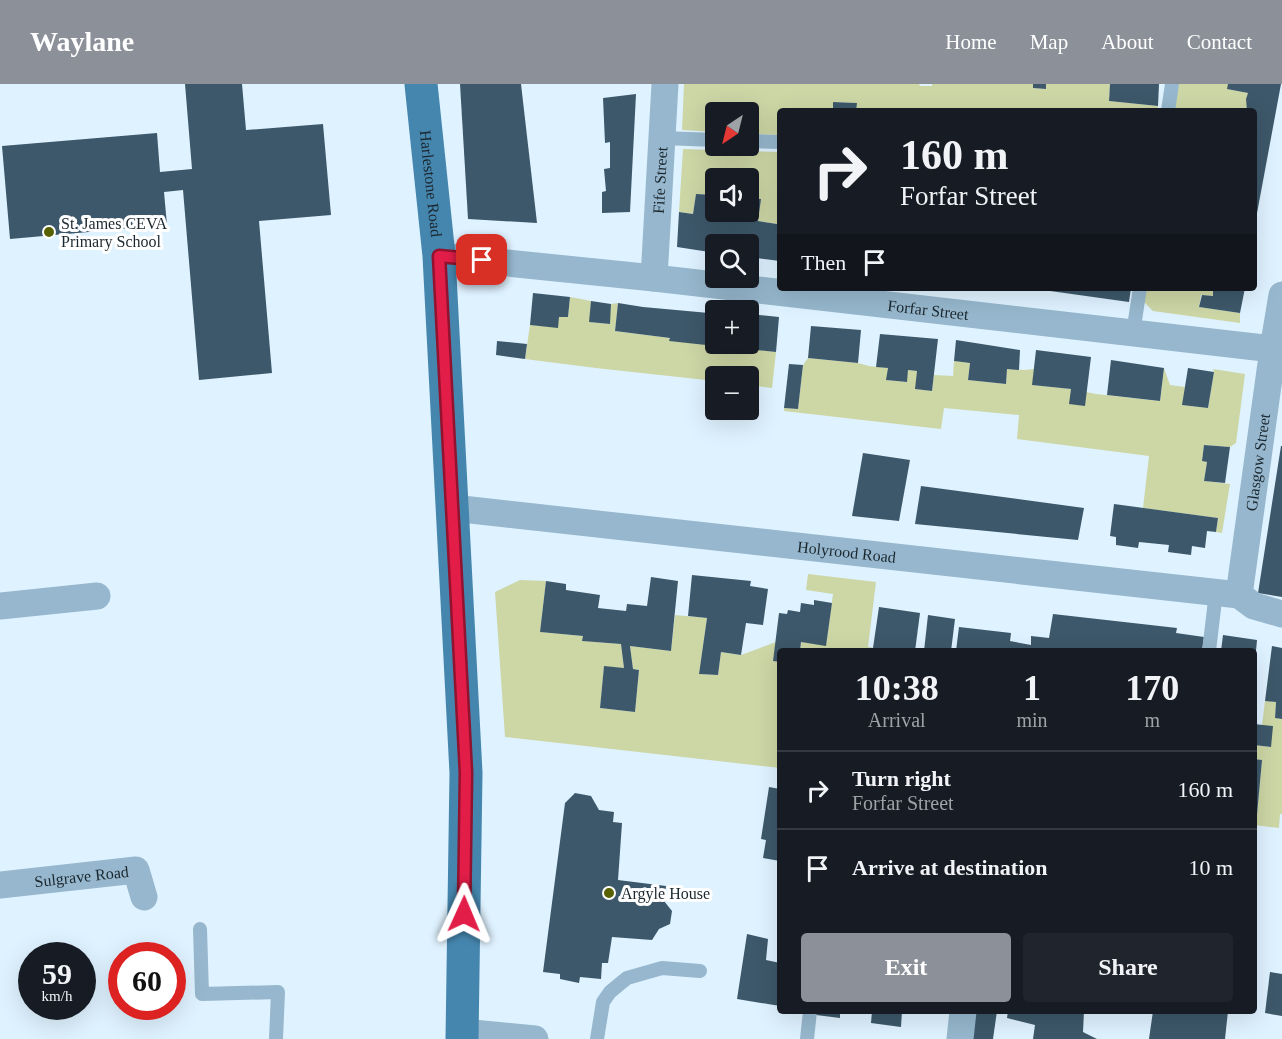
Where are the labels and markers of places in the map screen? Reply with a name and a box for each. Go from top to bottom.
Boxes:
place label: St. James CEVA Primary School [61,215,167,251]
marker: St. James CEVA Primary School [42,225,56,239]
pin [456,234,507,285]
place label: Argyle House [621,885,710,903]
marker: Argyle House [602,886,616,900]

